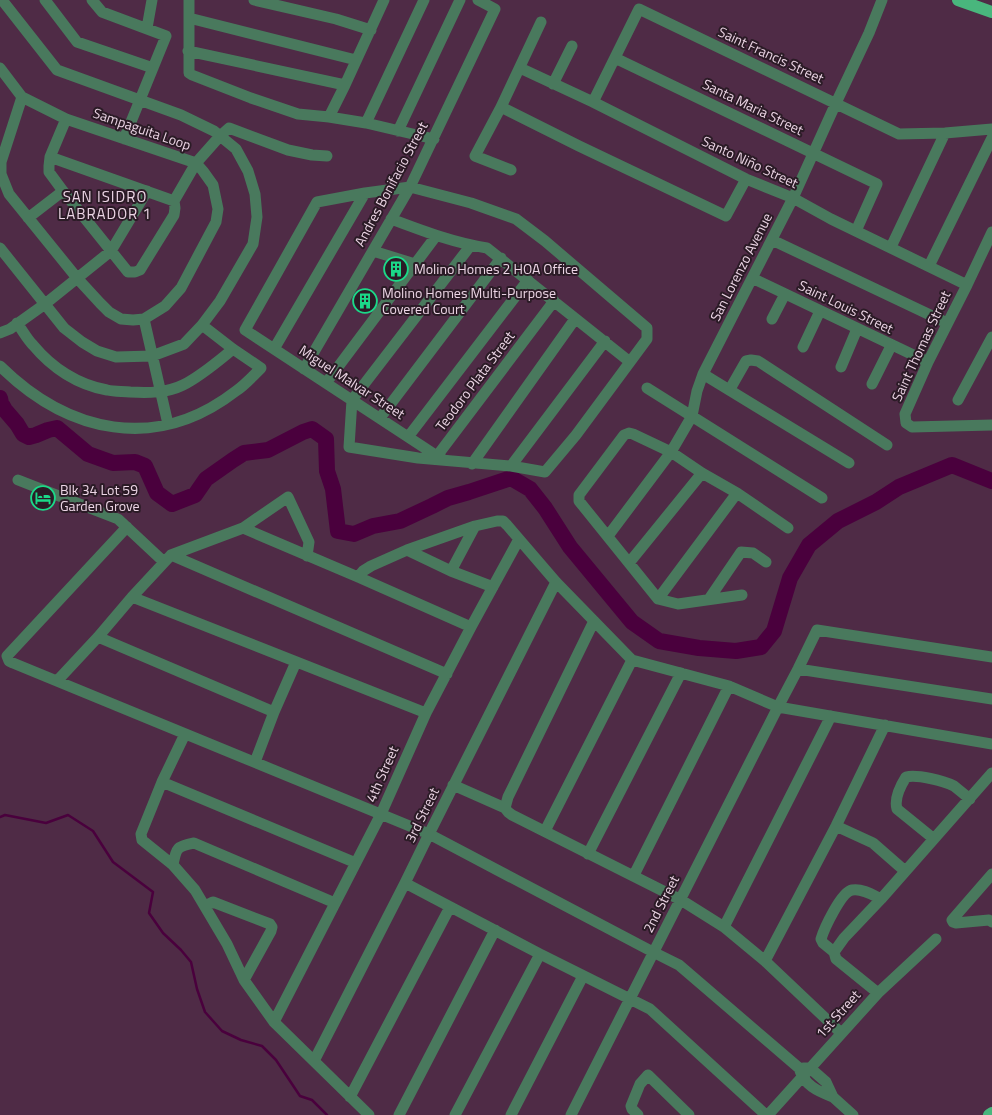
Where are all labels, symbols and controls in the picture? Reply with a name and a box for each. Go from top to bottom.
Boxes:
street label: Saint Francis Street [715,21,828,88]
street label: Santa Maria Street [699,73,807,140]
street label: Sampaguita Loop [90,102,194,155]
street label: Andres Bonifacio Street [349,118,432,250]
street label: Santo Niño Street [699,130,802,193]
district label: SAN ISIDRO LABRADOR 1 [58,185,152,225]
street label: San Lorenzo Avenue [704,209,777,325]
building icon: Molino Homes 2 HOA Office [383,256,409,282]
place label: Molino Homes 2 HOA Office [414,258,578,279]
street label: Saint Louis Street [795,274,897,339]
place label: Molino Homes Multi-Purpose Covered Court [382,282,556,319]
street label: Saint Thomas Street [886,287,955,405]
building icon: Molino Homes Multi-Purpose Covered Court [352,288,378,314]
street label: Teodoro Plata Street [430,326,519,435]
street label: Miguel Malvar Street [295,339,409,424]
place label: Blk 34 Lot 59 Garden Grove [60,479,140,516]
hotel icon: Blk 34 Lot 59 Garden Grove [30,485,56,511]
street label: 4th Street [360,742,403,805]
street label: 3rd Street [399,784,444,846]
street label: 2nd Street [637,871,684,936]
street label: 1st Street [810,985,865,1042]

